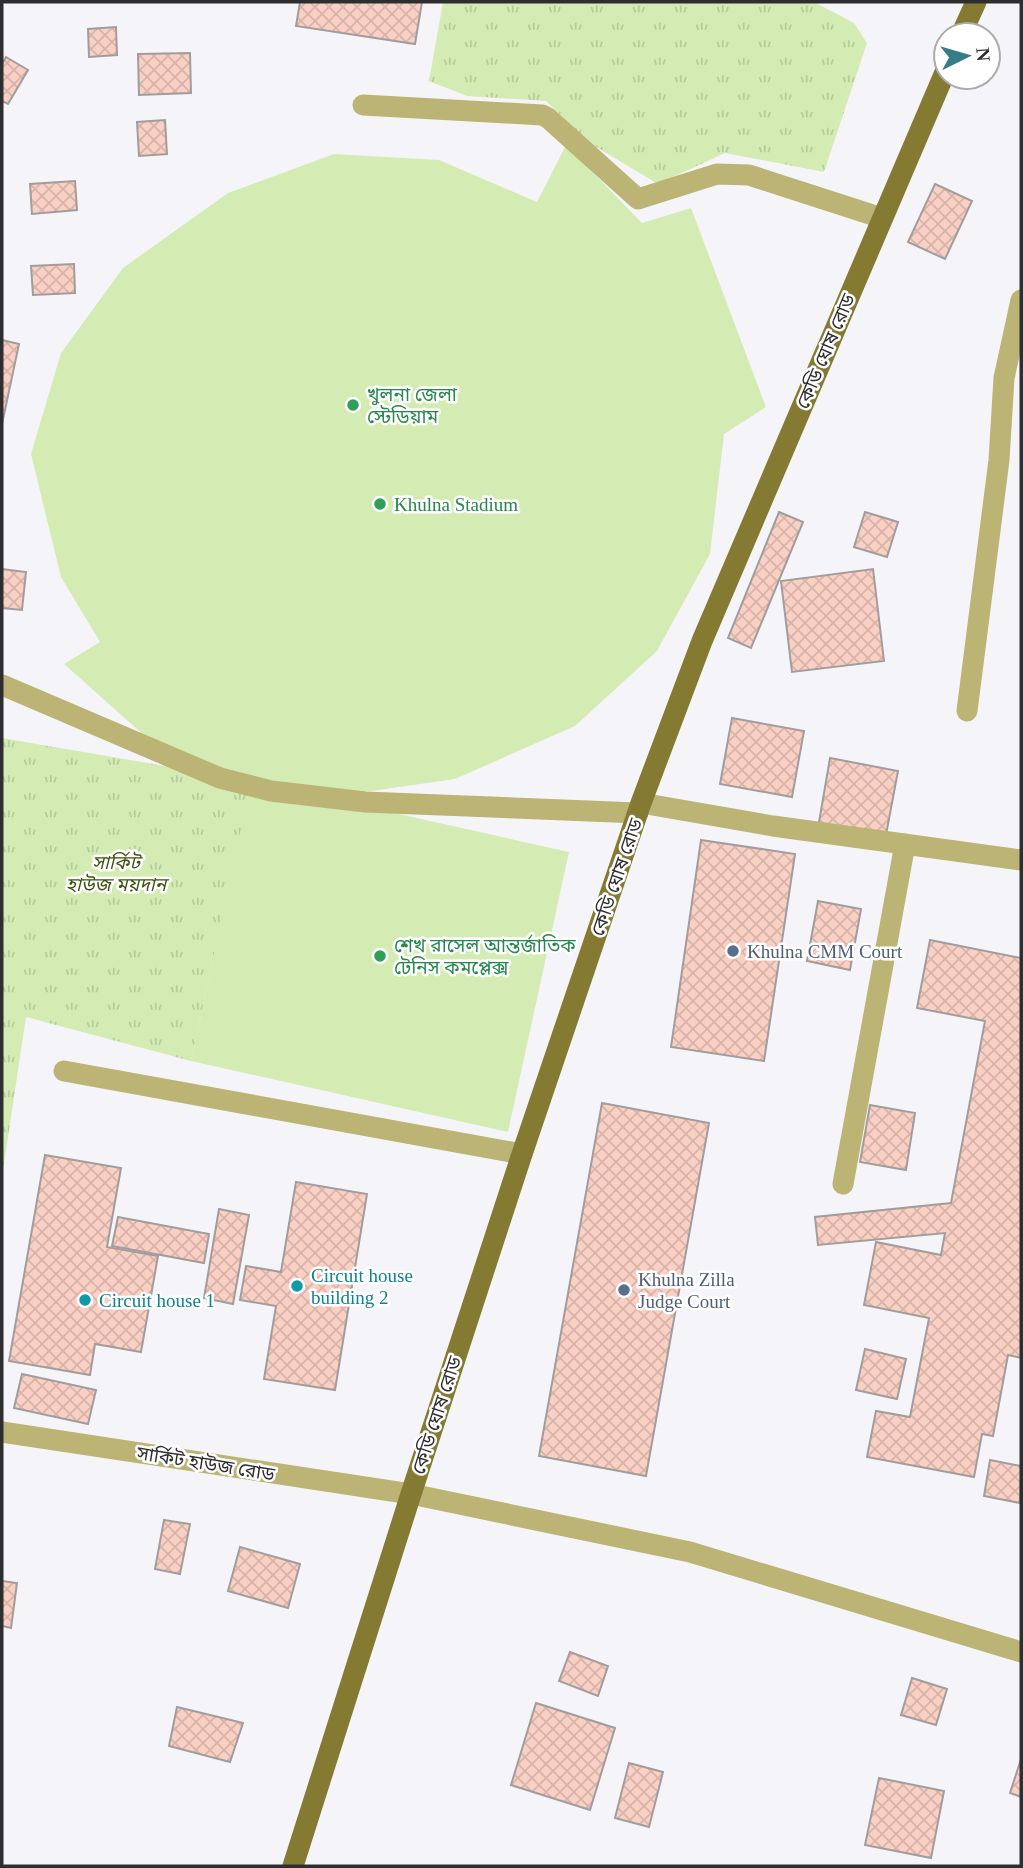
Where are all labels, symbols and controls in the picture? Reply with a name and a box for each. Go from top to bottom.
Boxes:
north arrow [932,21,1002,91]
text: N [972,47,995,63]
street label: কেডি ঘোষ রোড [791,290,859,412]
place label: খুলনা জেলা স্টেডিয়াম [367,384,458,427]
marker: খুলনা জেলা স্টেডিয়াম [345,397,361,413]
place label: Khulna Stadium [394,494,518,515]
marker: Khulna Stadium [372,496,388,512]
street label: কেডি ঘোষ রোড [586,815,647,939]
park label: সার্কিট হাউজ ময়দান [66,851,170,895]
place label: শেখ রাসেল আন্তর্জাতিক টেনিস কমপ্লেক্স [394,934,576,978]
place label: Khulna CMM Court [747,941,903,962]
marker: Khulna CMM Court [725,943,741,959]
marker: শেখ রাসেল আন্তর্জাতিক টেনিস কমপ্লেক্স [372,948,388,964]
place label: Circuit house building 2 [311,1265,413,1308]
place label: Khulna Zilla Judge Court [638,1269,735,1312]
marker: Circuit house building 2 [289,1278,305,1294]
marker: Khulna Zilla Judge Court [616,1282,632,1298]
place label: Circuit house 1 [99,1290,215,1311]
marker: Circuit house 1 [77,1292,93,1308]
street label: কেডি ঘোষ রোড [407,1353,466,1477]
street label: সার্কিট হাউজ রোড [135,1441,277,1485]

